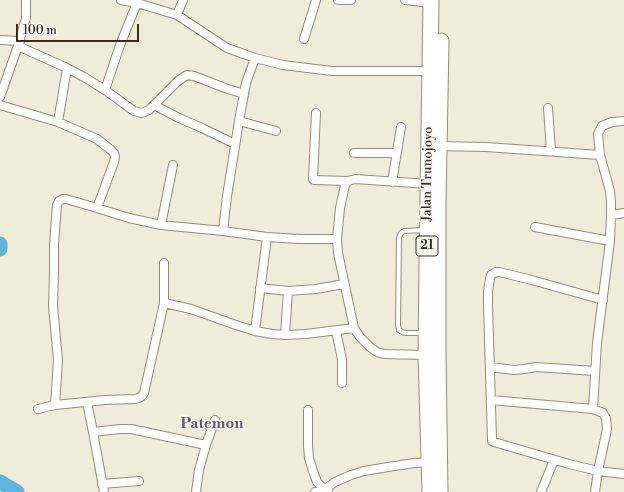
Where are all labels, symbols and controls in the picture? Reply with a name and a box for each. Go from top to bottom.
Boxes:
scale bar [18,16,141,42]
text: 100 m [23,23,57,38]
street label: Jalan Trunojoyo [419,127,437,221]
road number: 21 [416,236,438,256]
district label: Patemon [180,415,244,433]

